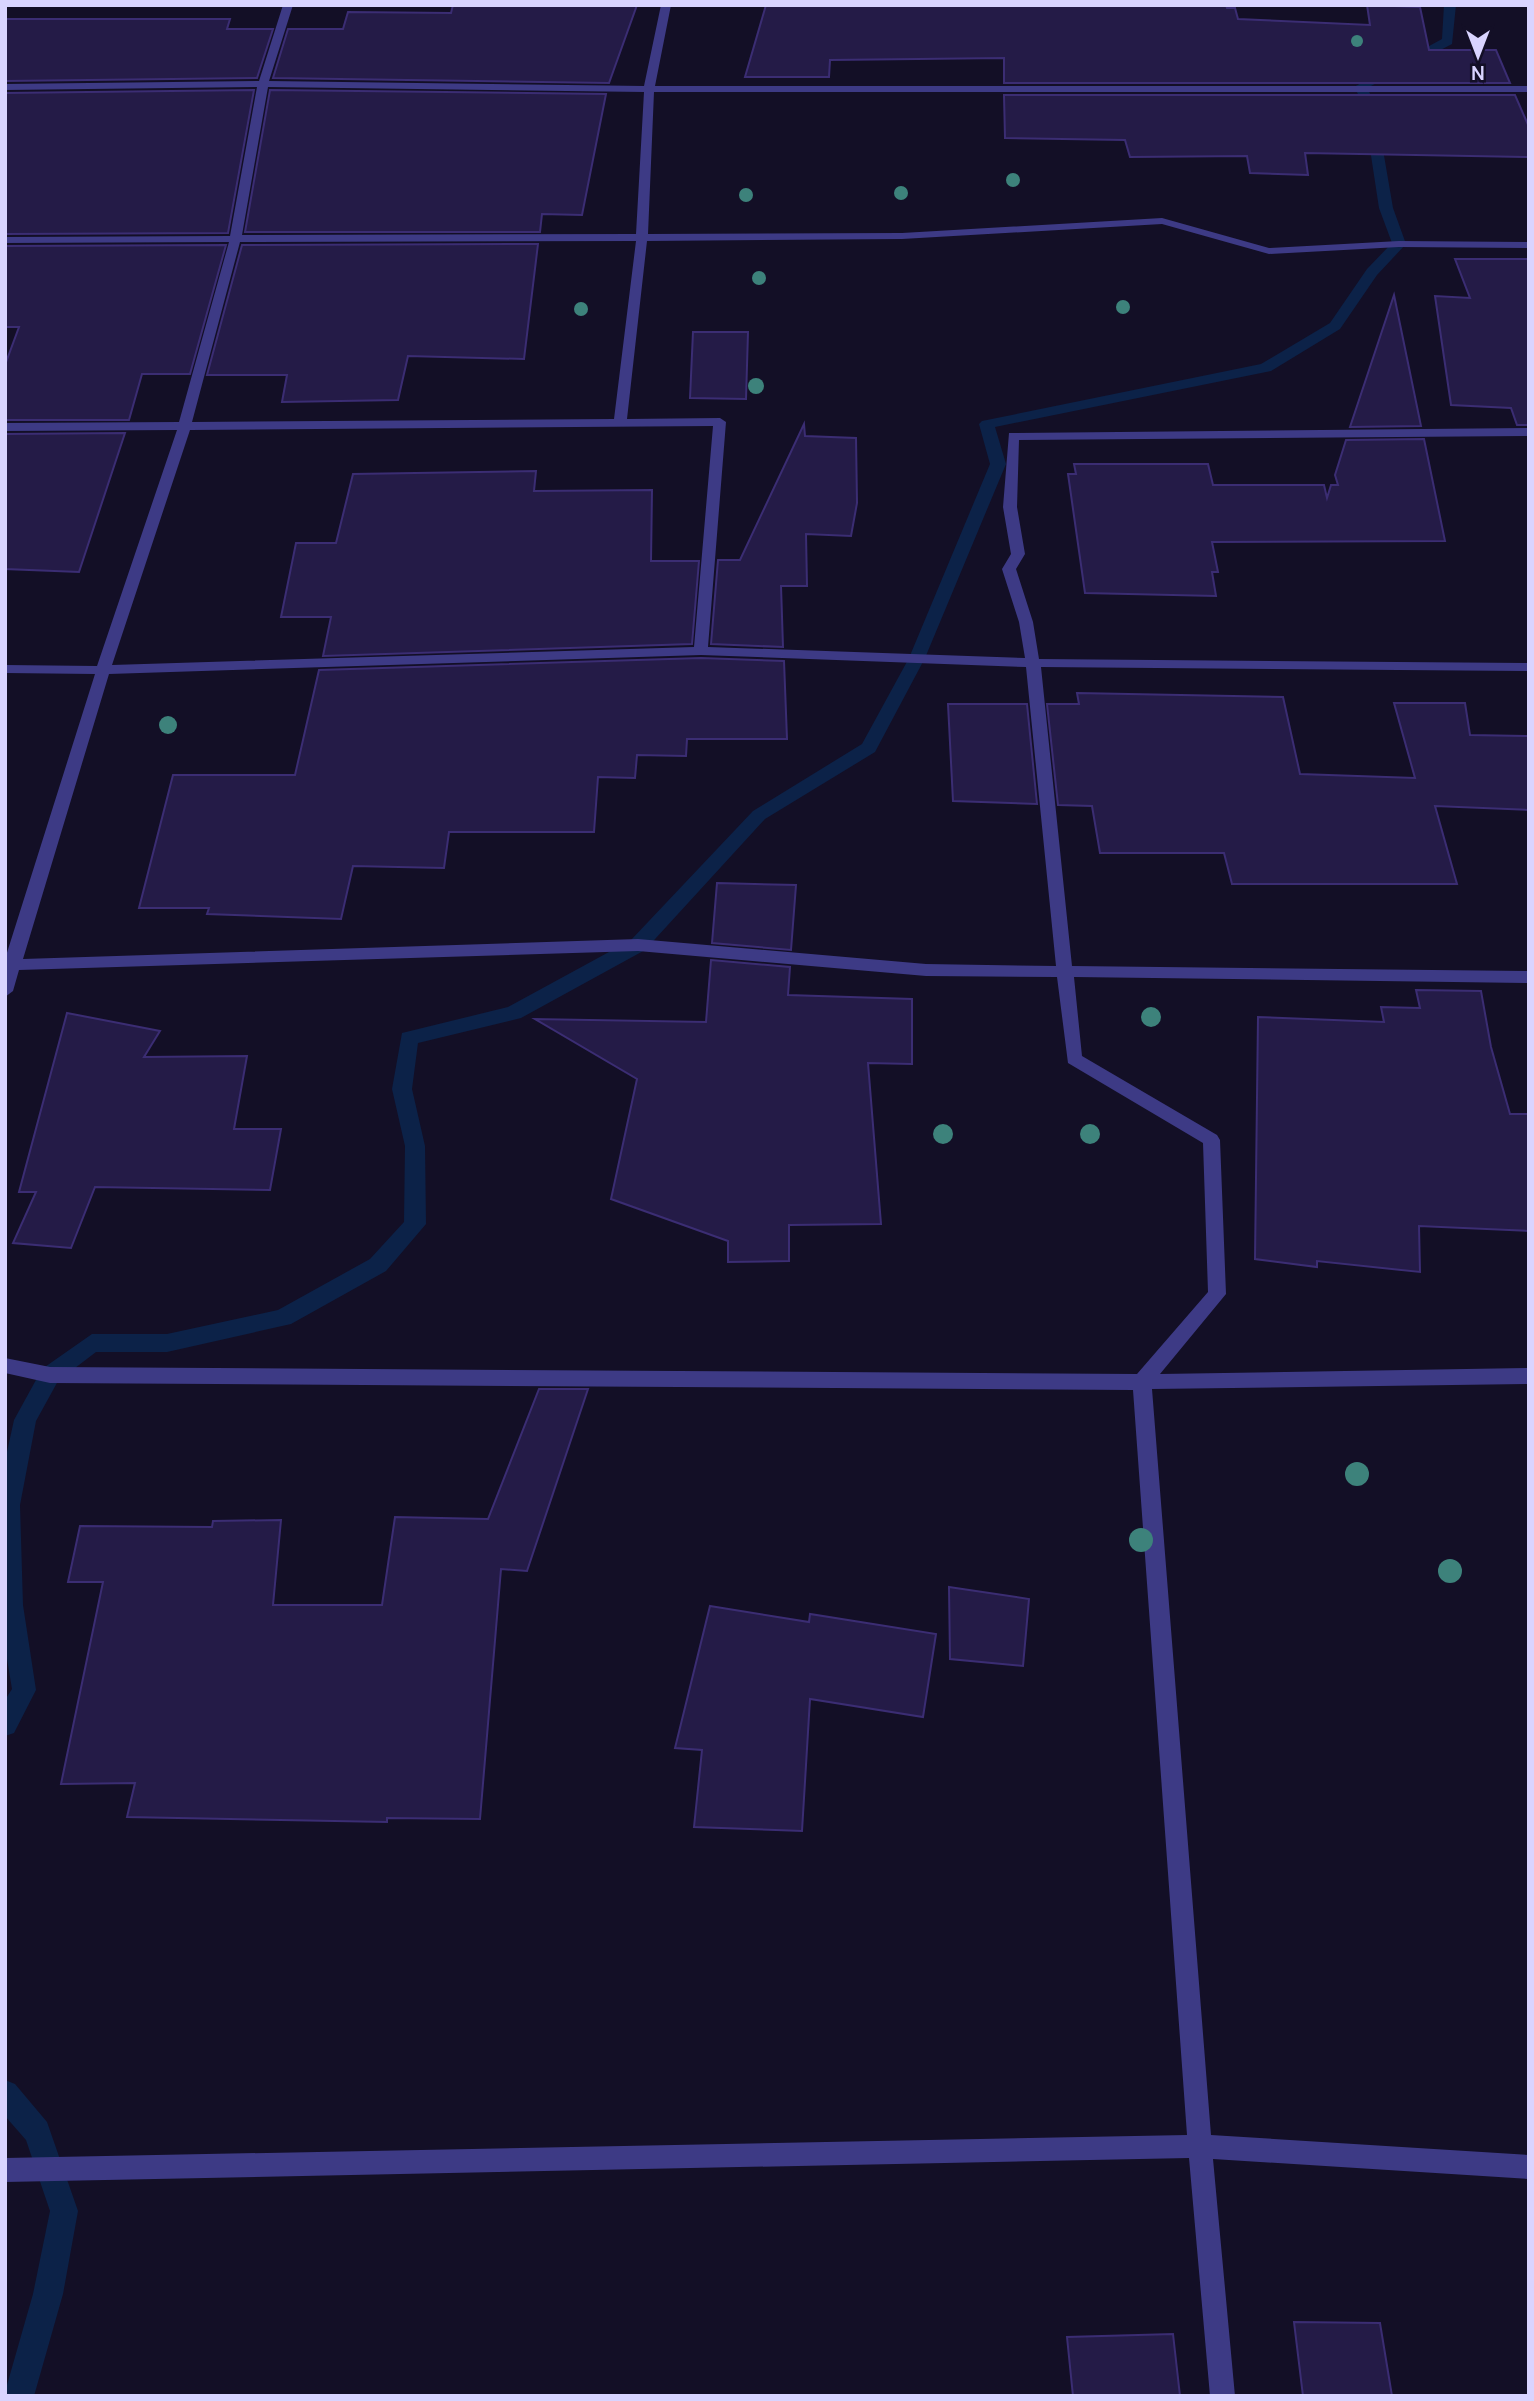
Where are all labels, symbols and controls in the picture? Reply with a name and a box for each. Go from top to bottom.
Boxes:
north arrow [1443,21,1513,91]
text: N [1471,60,1485,86]

